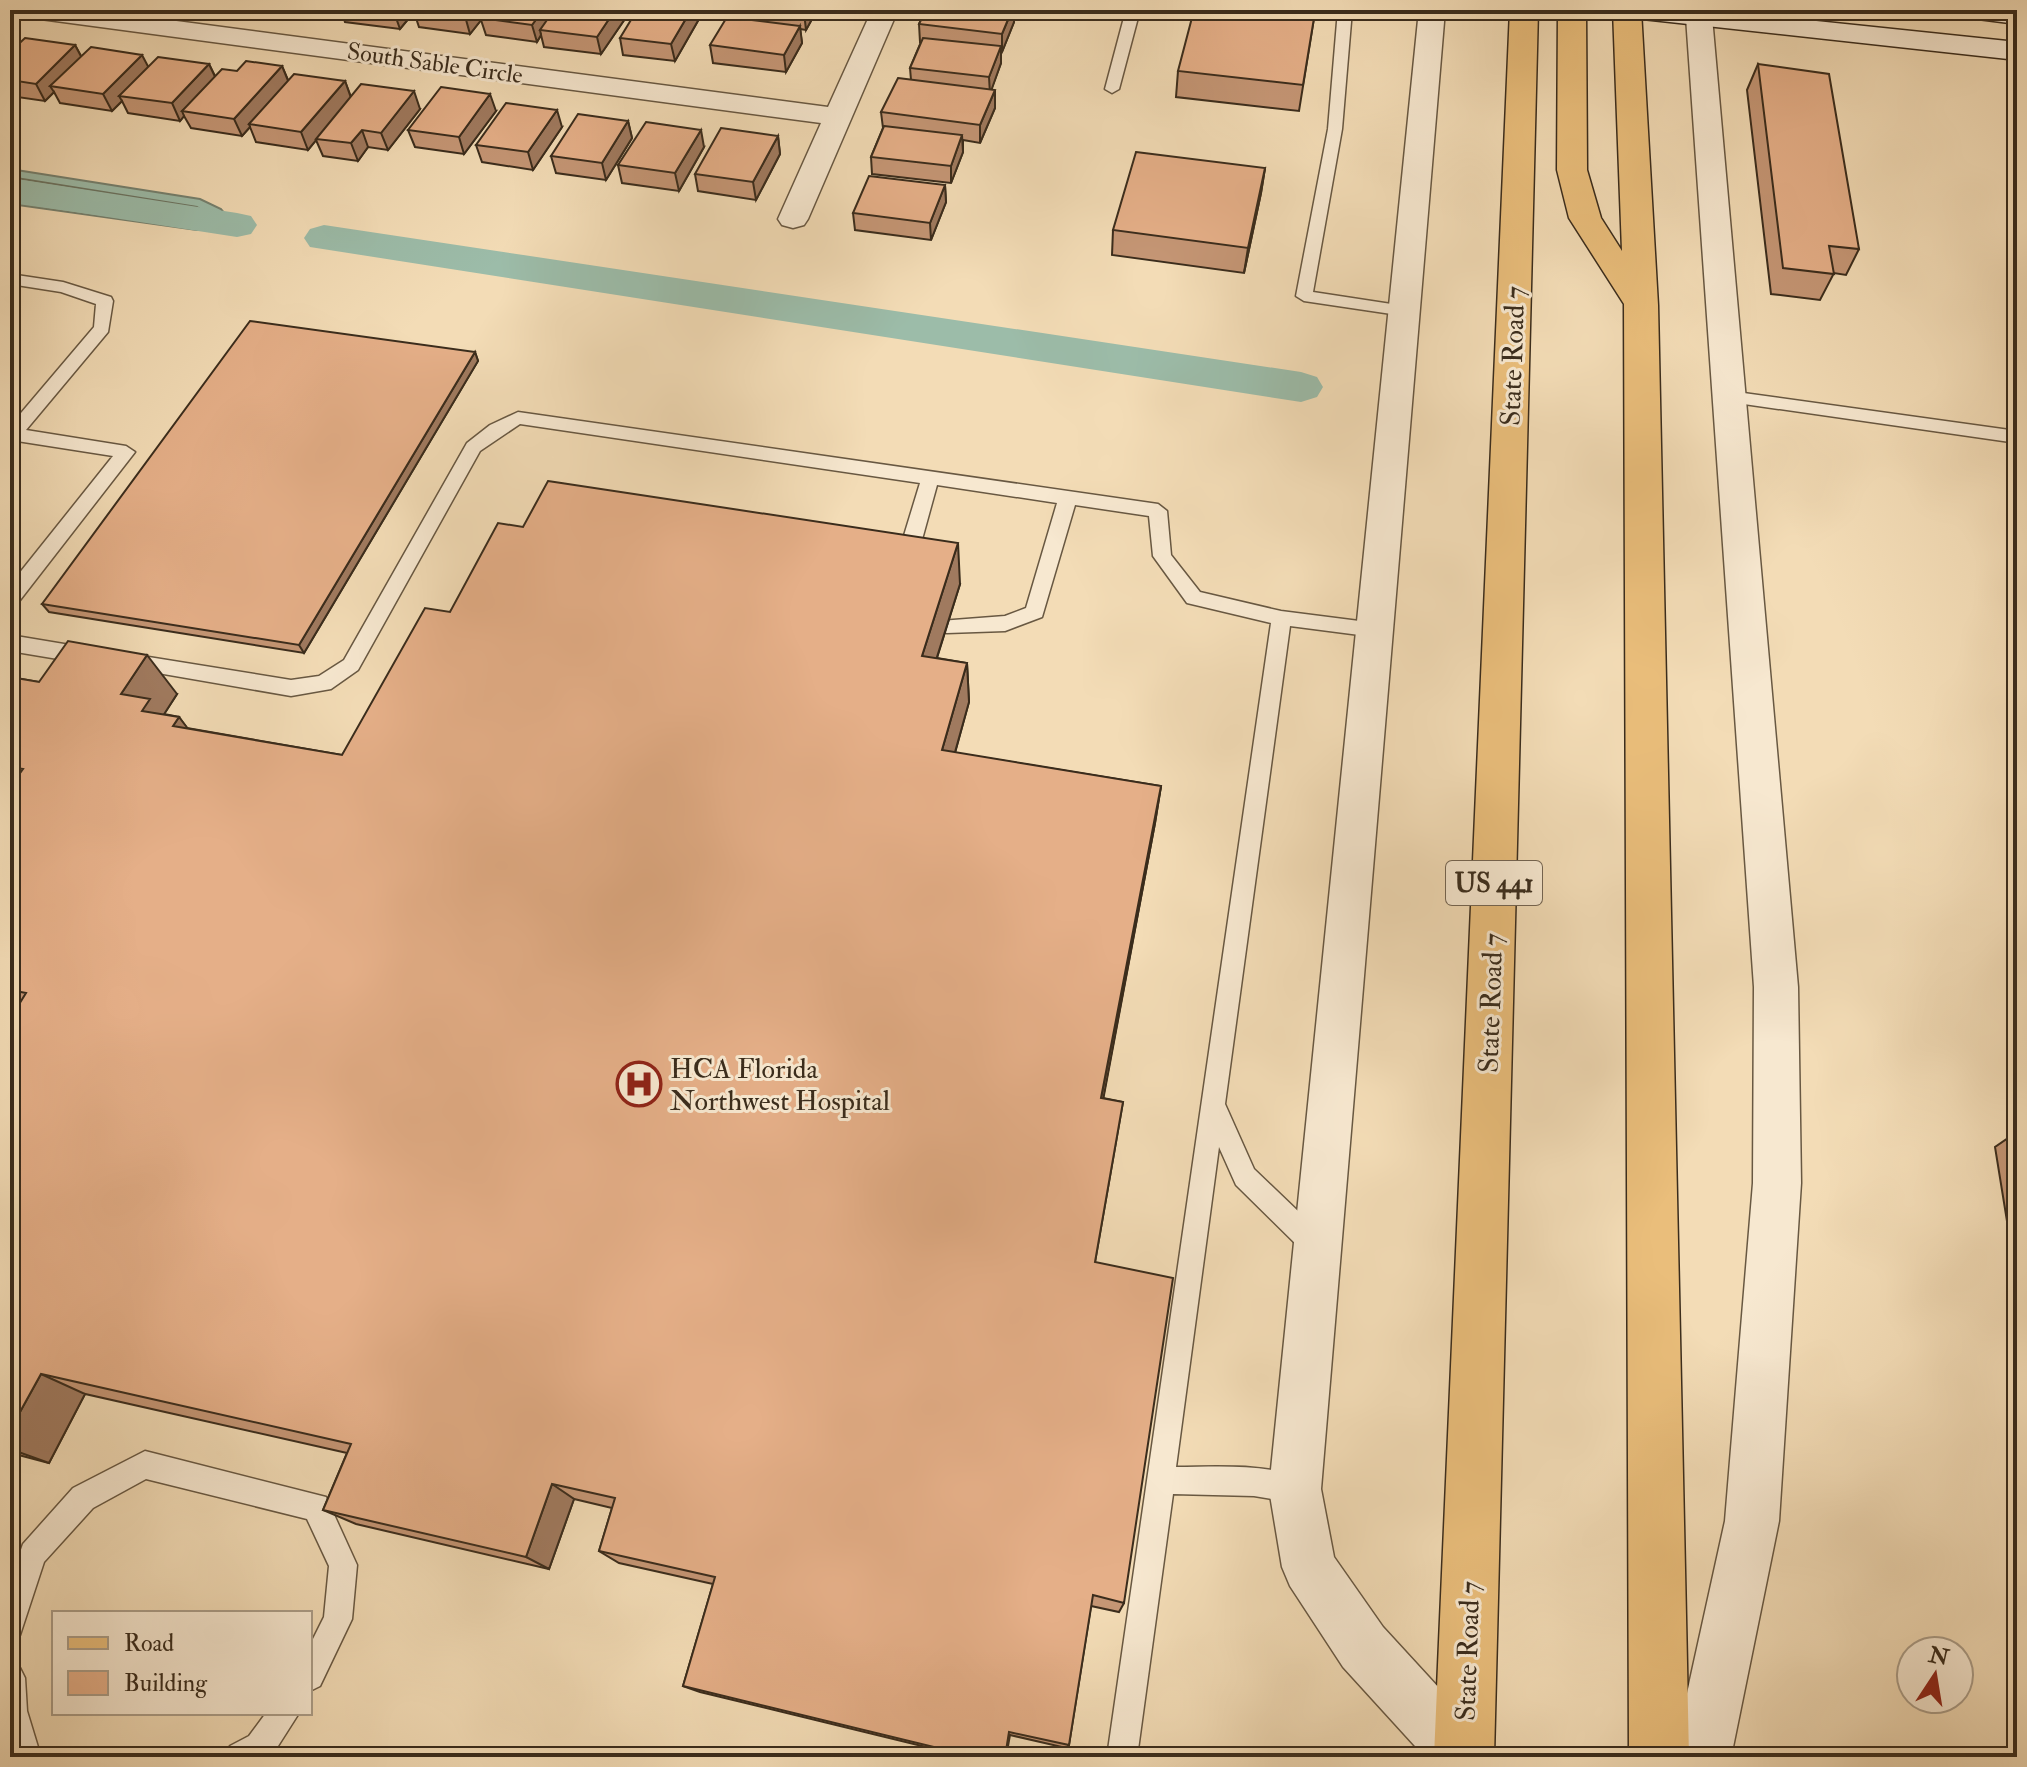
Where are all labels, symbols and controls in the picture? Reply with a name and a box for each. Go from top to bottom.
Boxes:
street label: South Sable Circle [345,36,525,91]
street label: State Road 7 [1494,285,1533,427]
road number: US 441 [1446,861,1542,905]
street label: State Road 7 [1472,932,1511,1074]
place label: HCA Florida Northwest Hospital [670,1052,890,1119]
hospital icon: HCA Florida Northwest Hospital [615,1060,663,1108]
street label: State Road 7 [1449,1580,1488,1722]
legend [52,1611,312,1715]
text: Road [124,1628,174,1659]
north arrow [1895,1635,1975,1715]
text: N [1925,1640,1952,1672]
text: Building [124,1668,208,1699]

